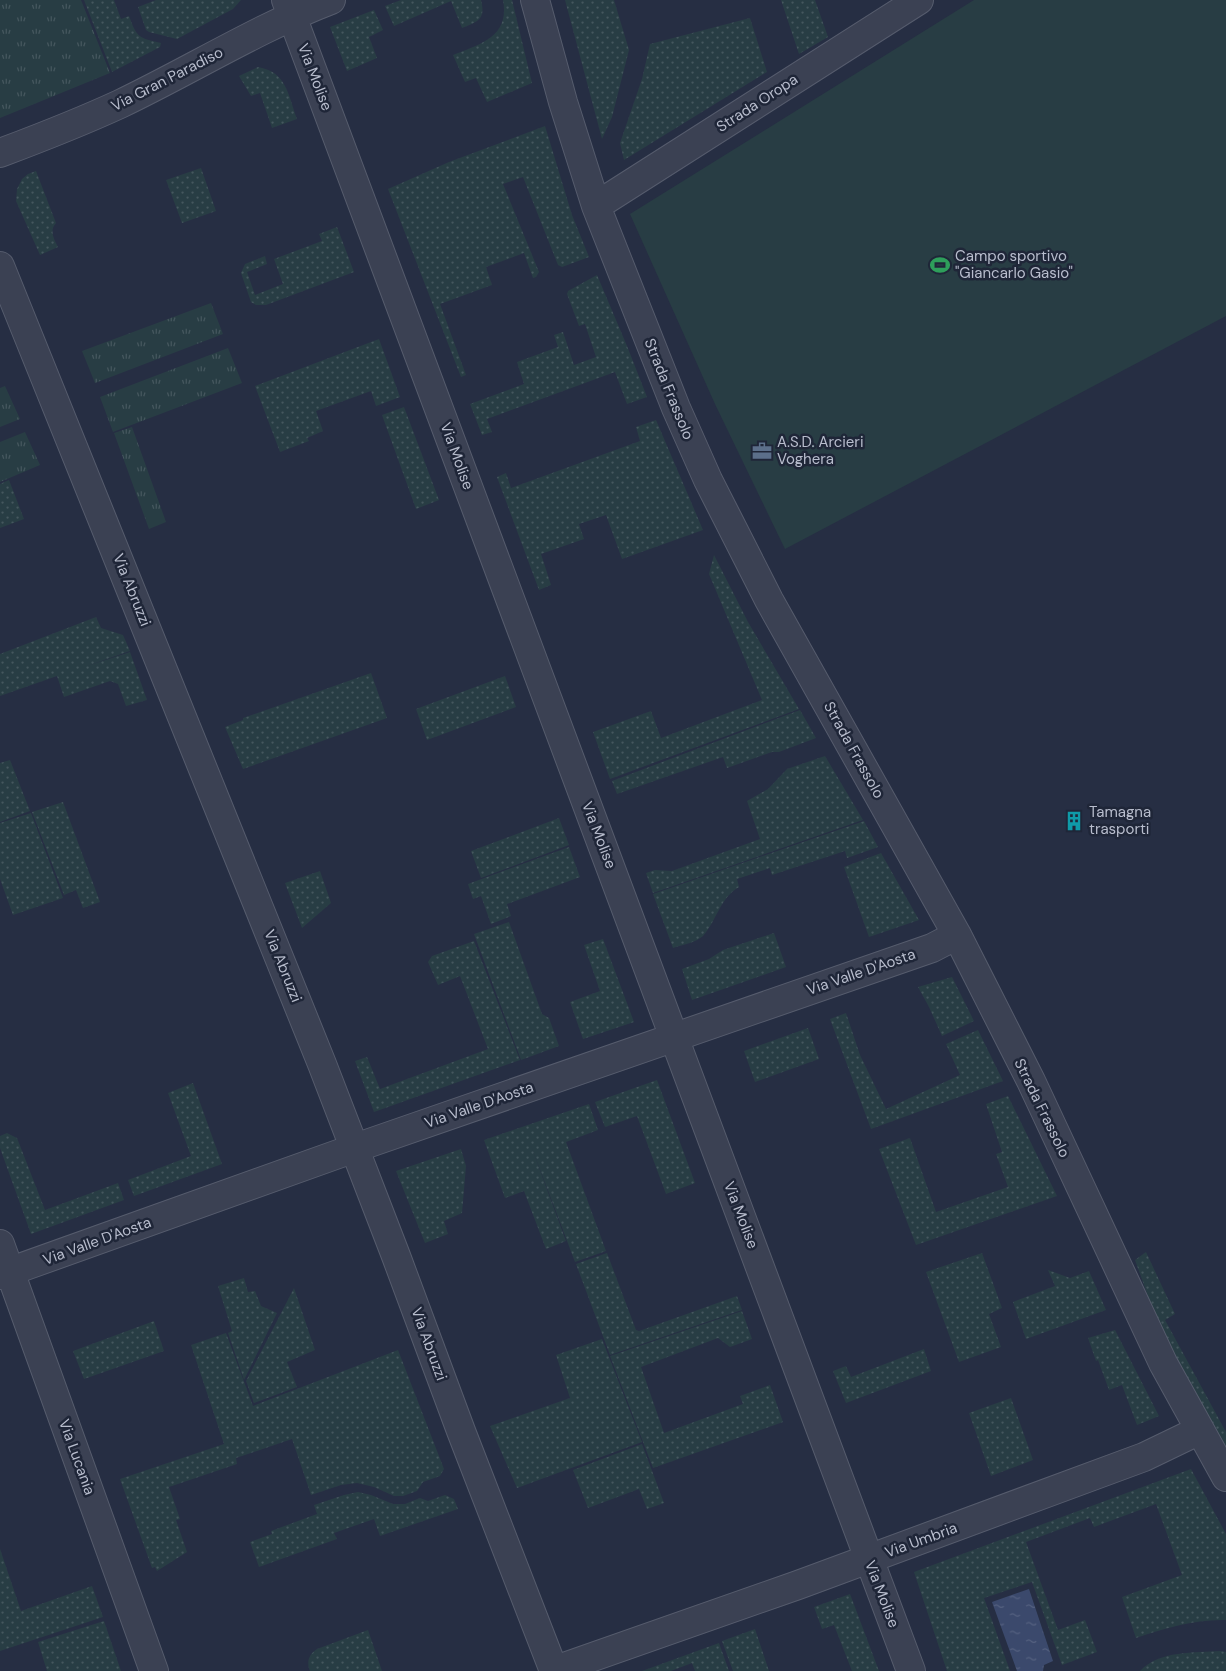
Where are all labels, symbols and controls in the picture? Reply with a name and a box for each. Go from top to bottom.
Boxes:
street label: Via Molise [293,41,337,113]
street label: Via Gran Paradiso [108,42,226,116]
street label: Strada Oropa [712,69,802,137]
place label: Campo sportivo "Giancarlo Gasio" [955,246,1073,283]
sports icon: Campo sportivo "Giancarlo Gasio" [929,254,951,276]
street label: Strada Frassolo [640,335,698,443]
street label: Via Molise [436,420,478,492]
place label: A.S.D. Arcieri Voghera [777,432,864,469]
office icon: A.S.D. Arcieri Voghera [751,440,773,462]
street label: Via Abruzzi [108,551,156,629]
street label: Strada Frassolo [819,698,889,802]
street label: Via Molise [577,799,621,871]
place label: Tamagna trasporti [1089,802,1151,839]
building icon: Tamagna trasporti [1063,810,1085,832]
street label: Via Abruzzi [259,927,307,1005]
street label: Via Valle D'Aosta [804,944,918,1000]
street label: Strada Frassolo [1009,1055,1075,1161]
street label: Via Valle D'Aosta [422,1077,536,1133]
street label: Via Molise [719,1179,763,1251]
street label: Via Valle D'Aosta [40,1212,154,1270]
street label: Via Abruzzi [406,1305,452,1383]
street label: Via Lucania [54,1416,100,1498]
street label: Via Umbria [882,1518,960,1562]
street label: Via Molise [860,1558,904,1630]

